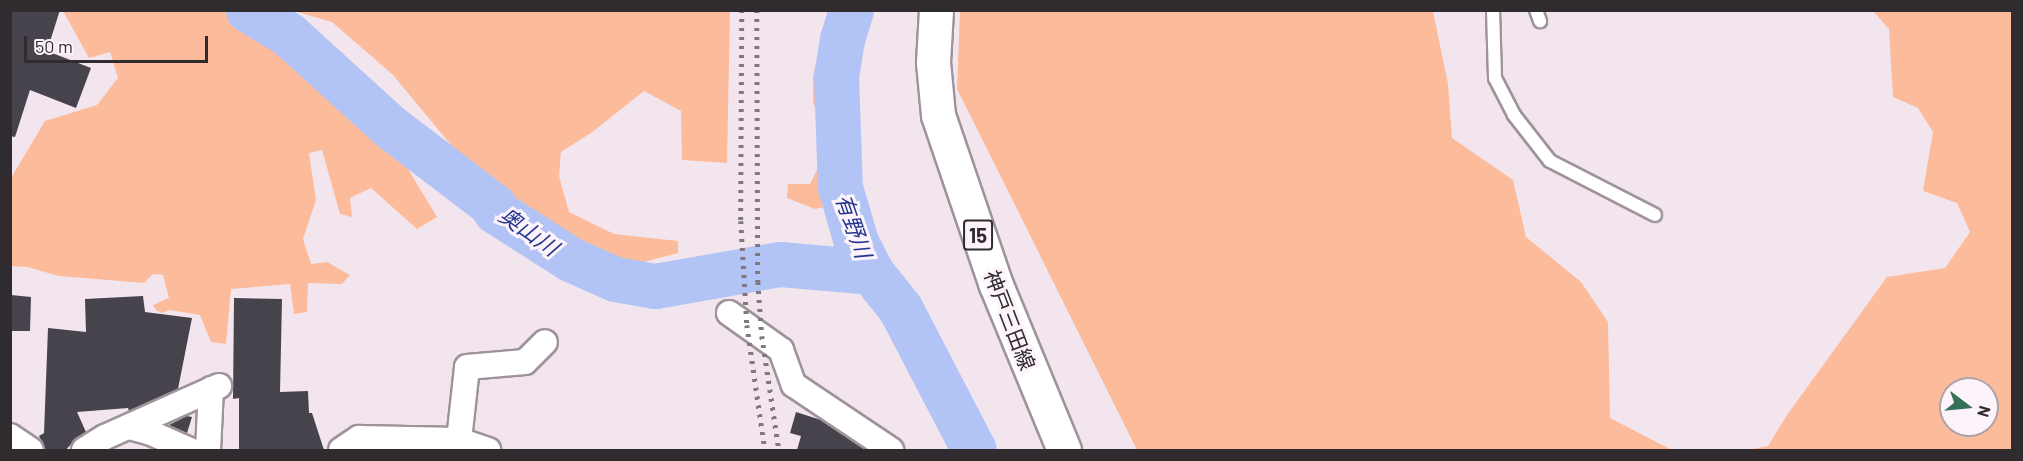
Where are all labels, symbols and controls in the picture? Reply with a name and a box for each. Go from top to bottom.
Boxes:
scale bar [27,24,212,62]
text: 50 m [35,35,73,57]
water label: 有野川 [831,191,877,261]
water label: 奥山川 [494,201,564,261]
road number: 15 [963,218,993,252]
street label: 神戸三田線 [979,266,1041,374]
north arrow [1939,377,1999,437]
text: N [1974,404,1995,419]

